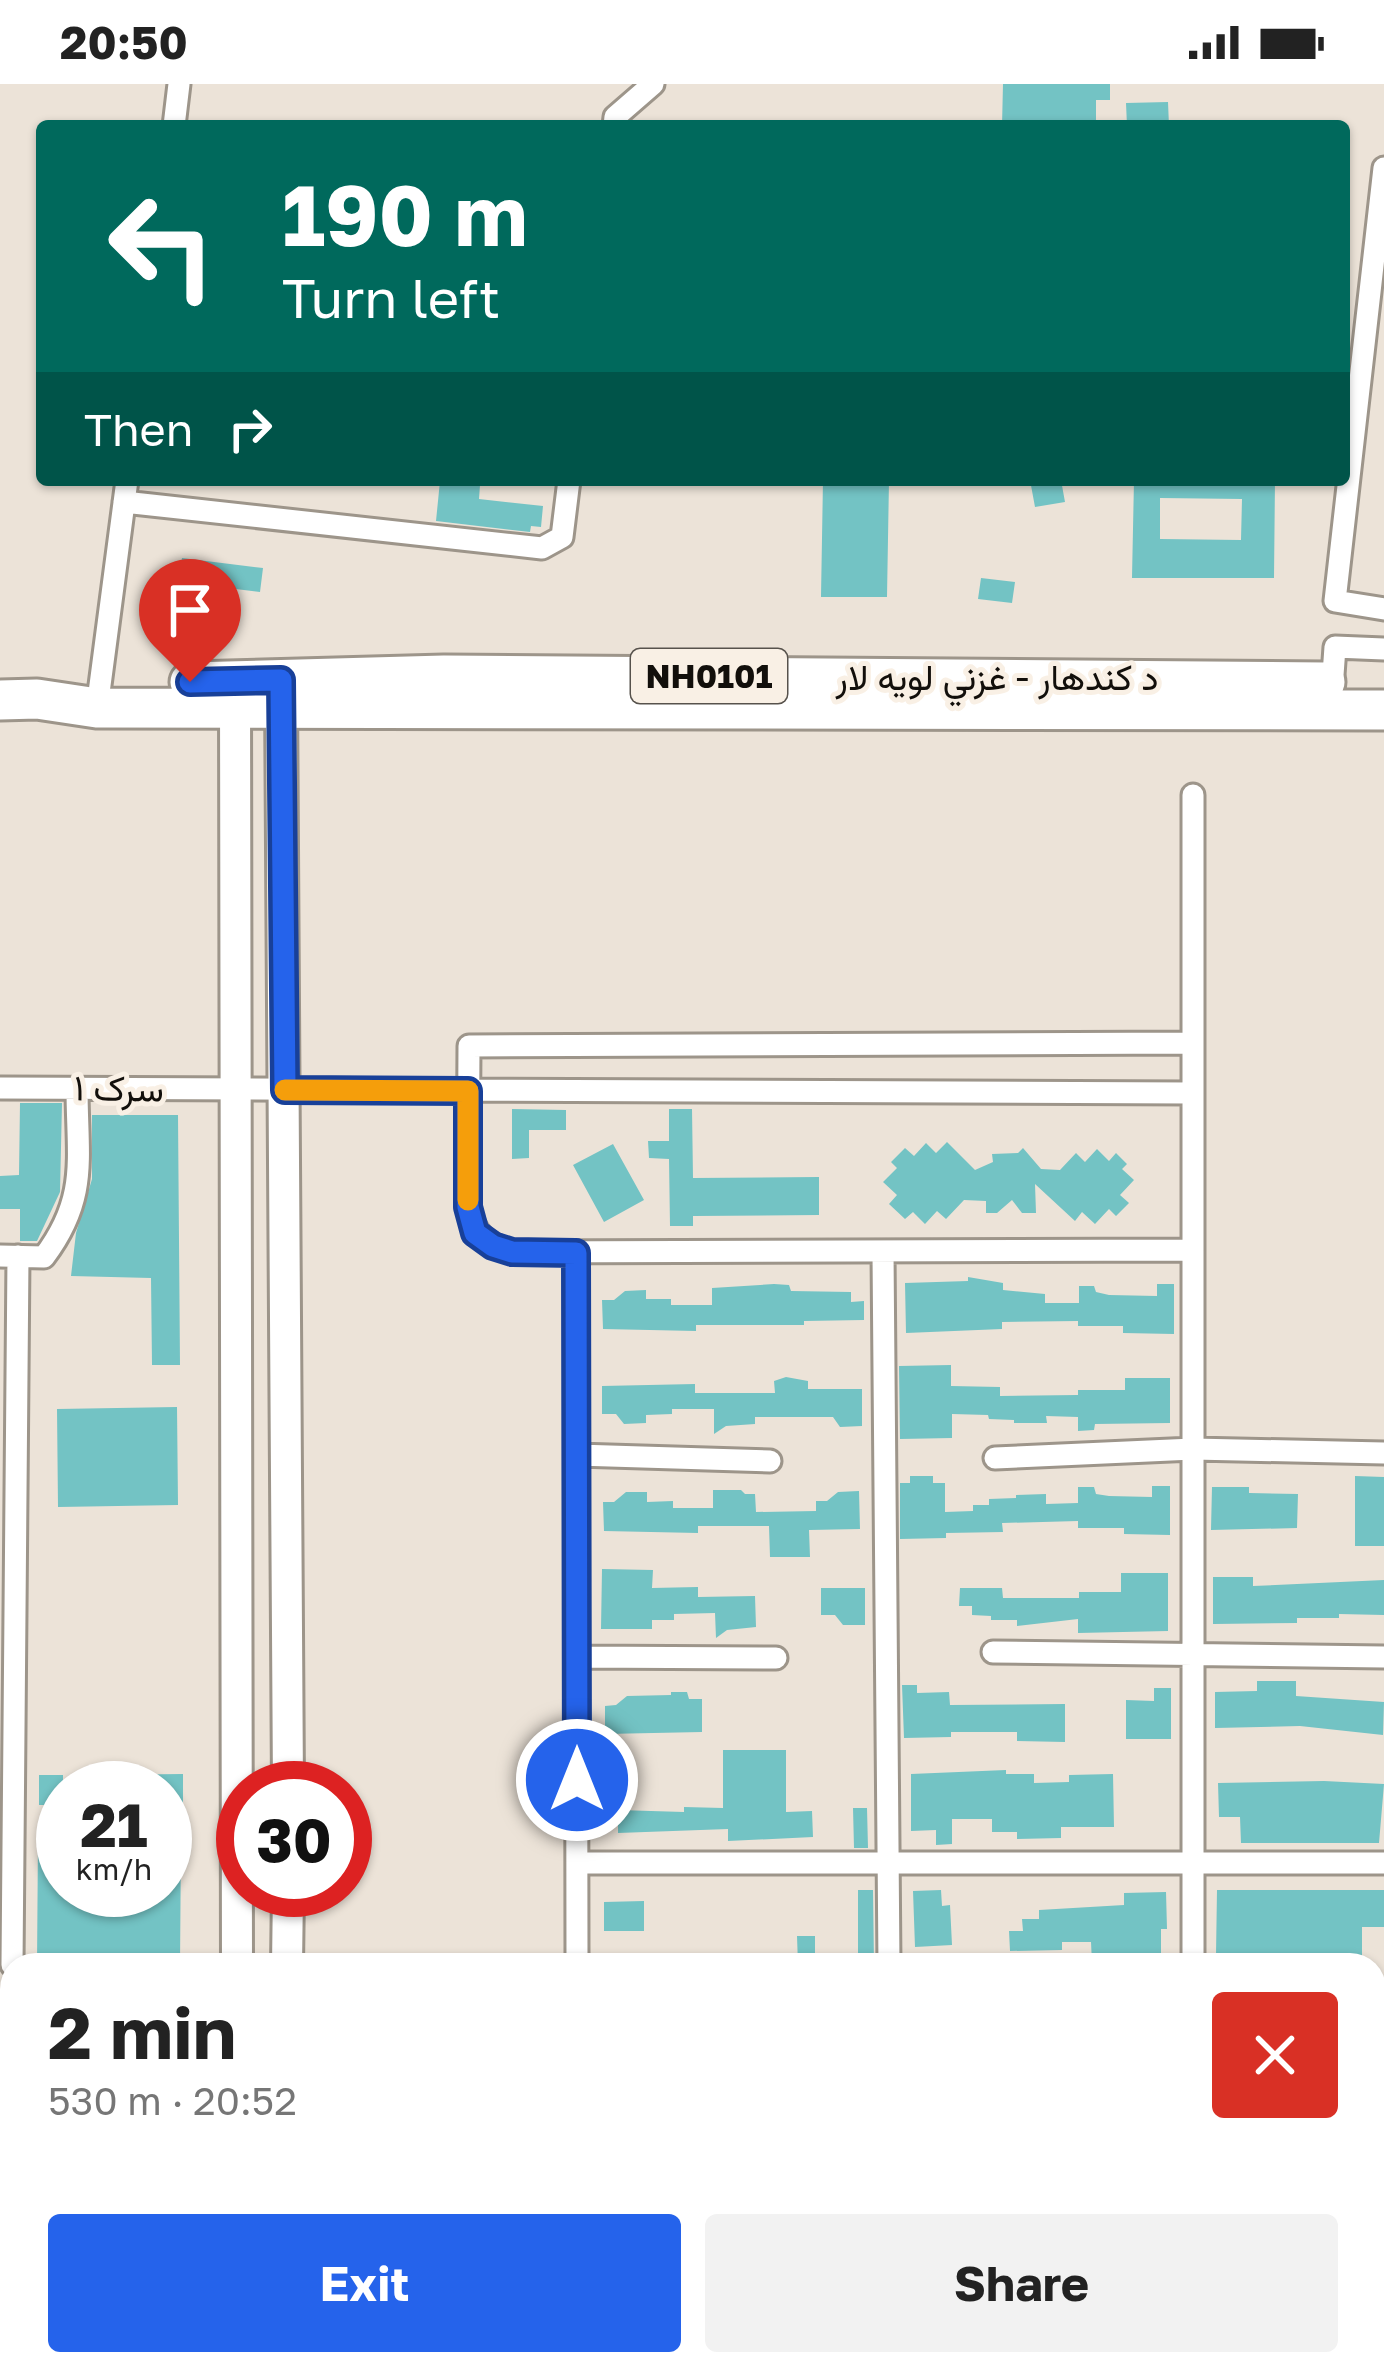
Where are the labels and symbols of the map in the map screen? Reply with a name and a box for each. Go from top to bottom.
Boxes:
pin [139,559,241,682]
road number: NH0101 [631,649,787,703]
street label: د کندهار - غزني لويه لار [835,655,1158,707]
street label: سرک ۱ [74,1065,164,1112]
position arrow [514,1717,640,1843]
speed limit sign: 30 [216,1761,372,1917]

